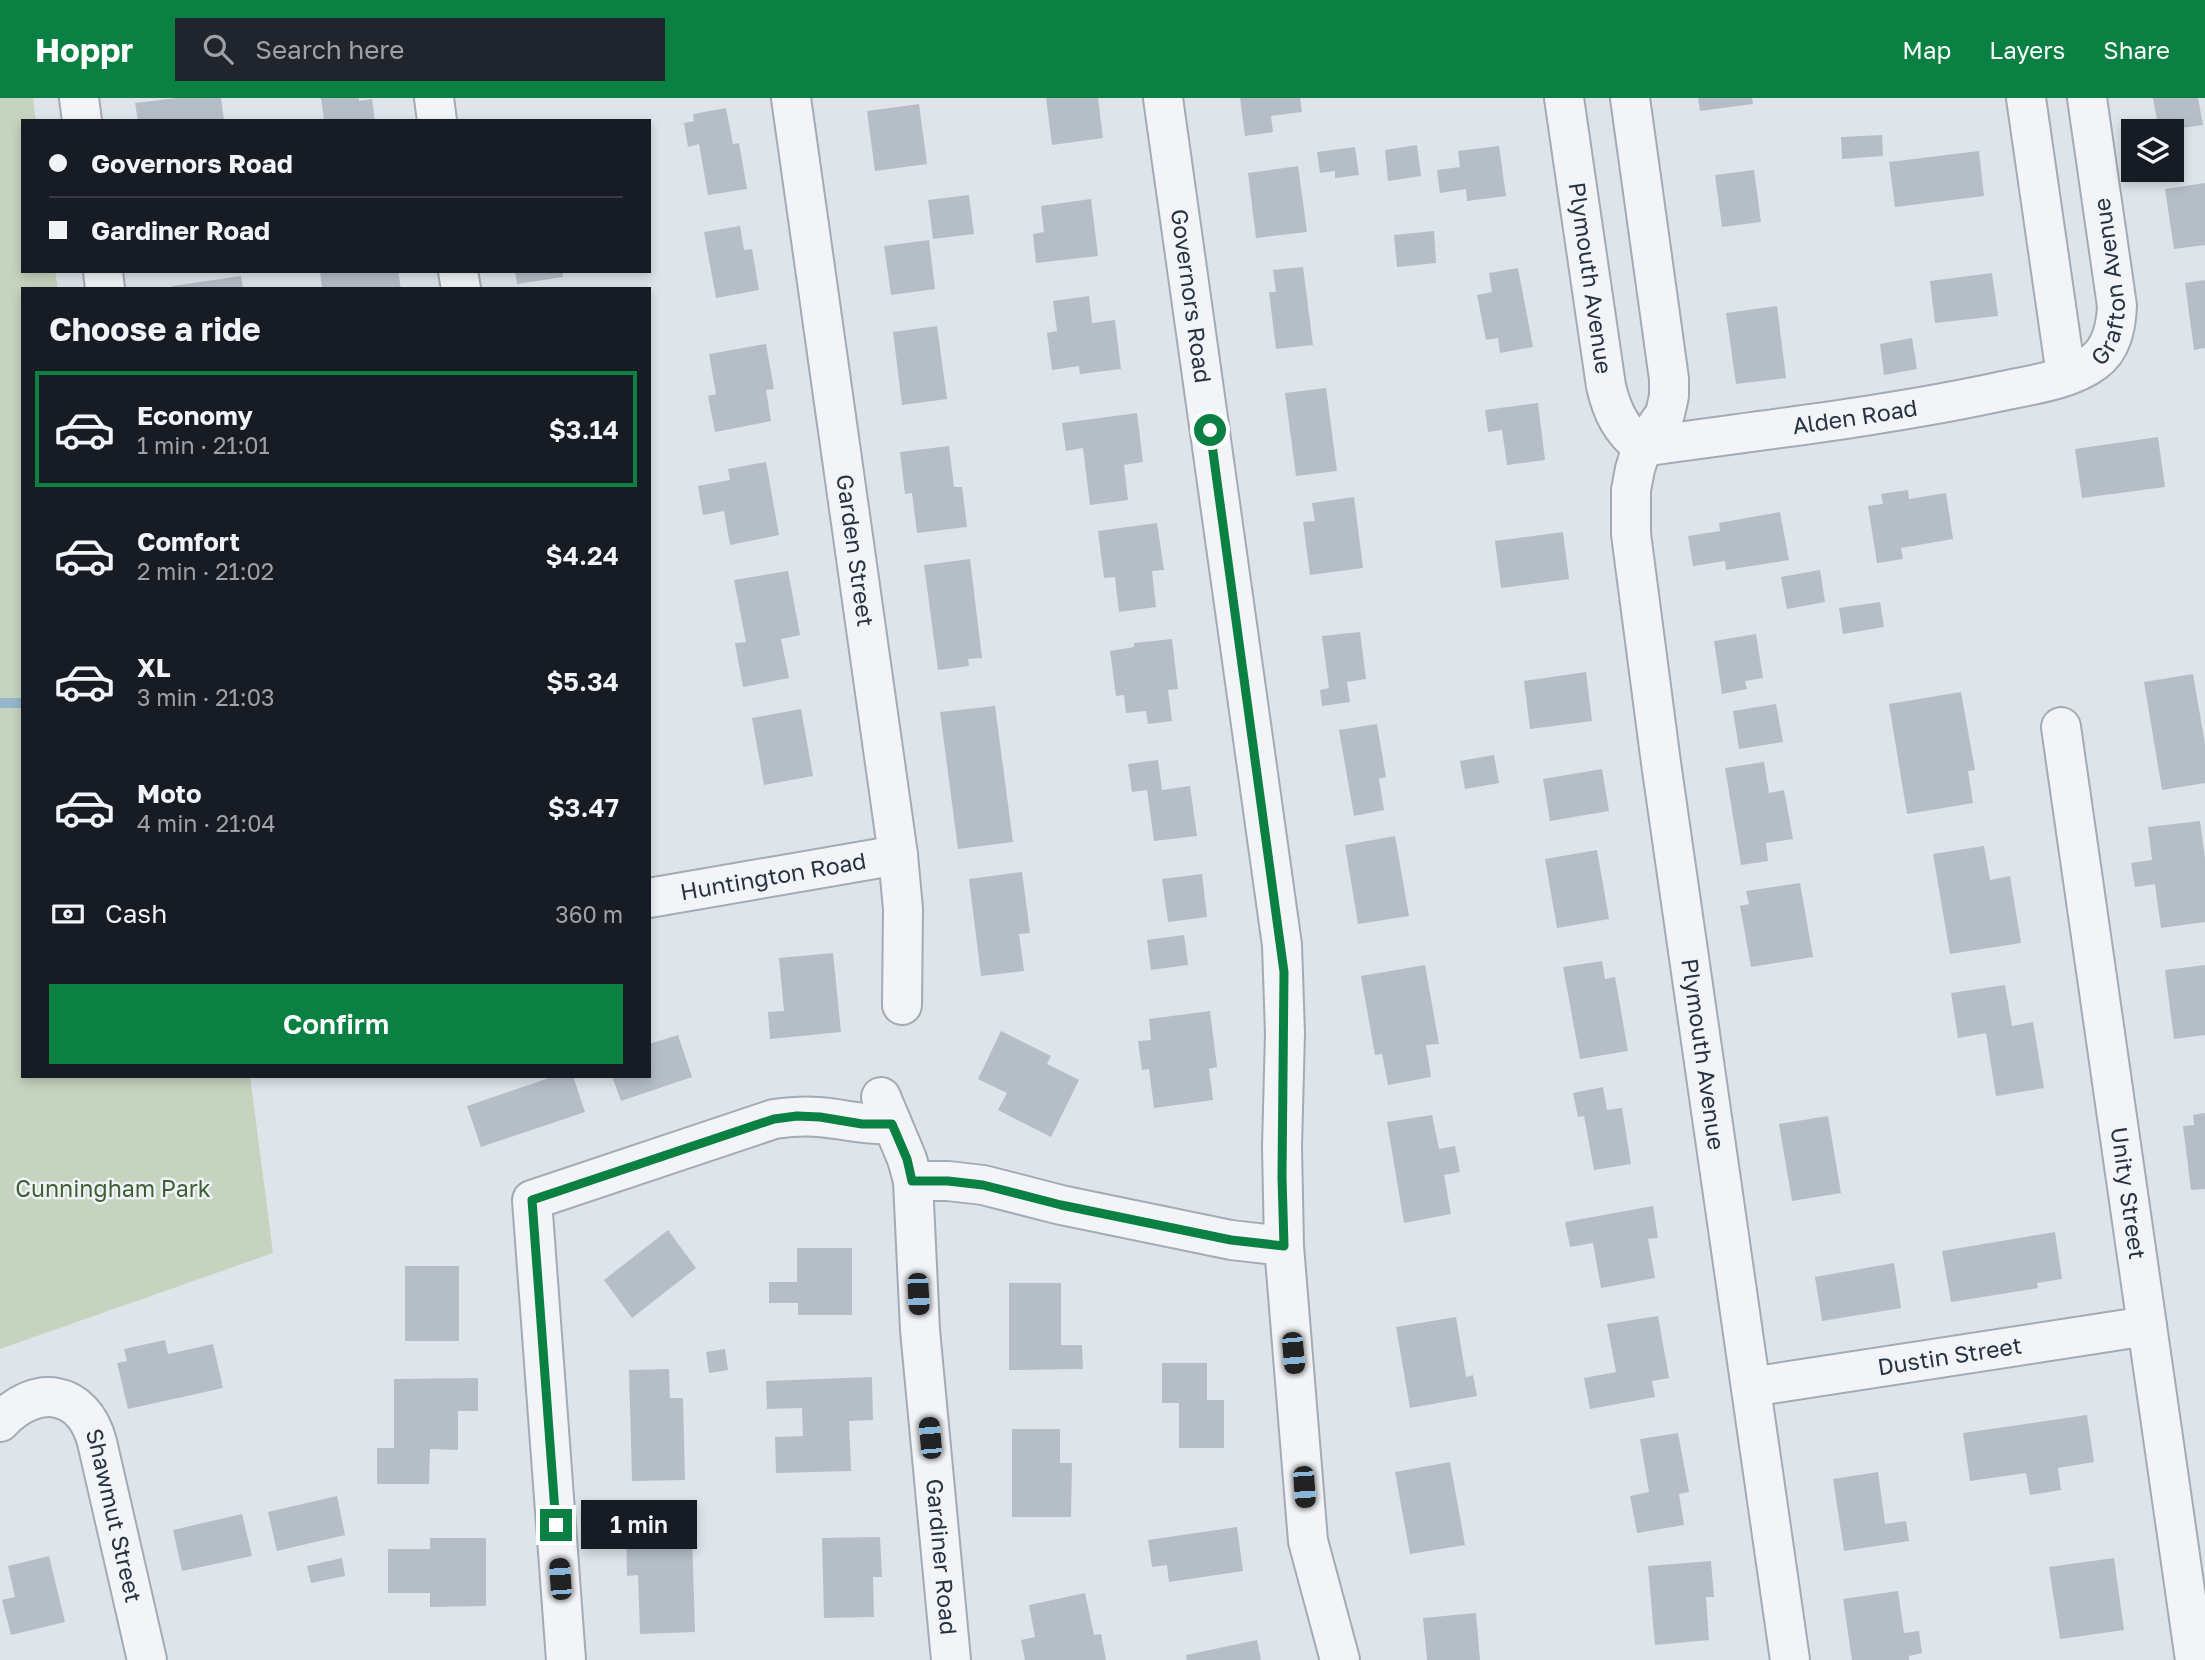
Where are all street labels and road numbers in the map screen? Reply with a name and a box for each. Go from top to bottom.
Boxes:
street label: Plymouth Avenue [1563,180,1619,376]
street label: Grafton Avenue [2084,196,2131,371]
street label: Governors Road [1166,207,1218,385]
street label: Alden Road [1791,393,1919,439]
street label: Garden Street [831,472,881,628]
street label: Huntington Road [678,846,868,905]
street label: Plymouth Avenue [1676,956,1731,1152]
street label: Unity Street [2106,1125,2152,1261]
street label: Dustin Street [1875,1330,2024,1380]
street label: Shawmut Street [81,1425,148,1605]
street label: Gardiner Road [921,1477,964,1636]

